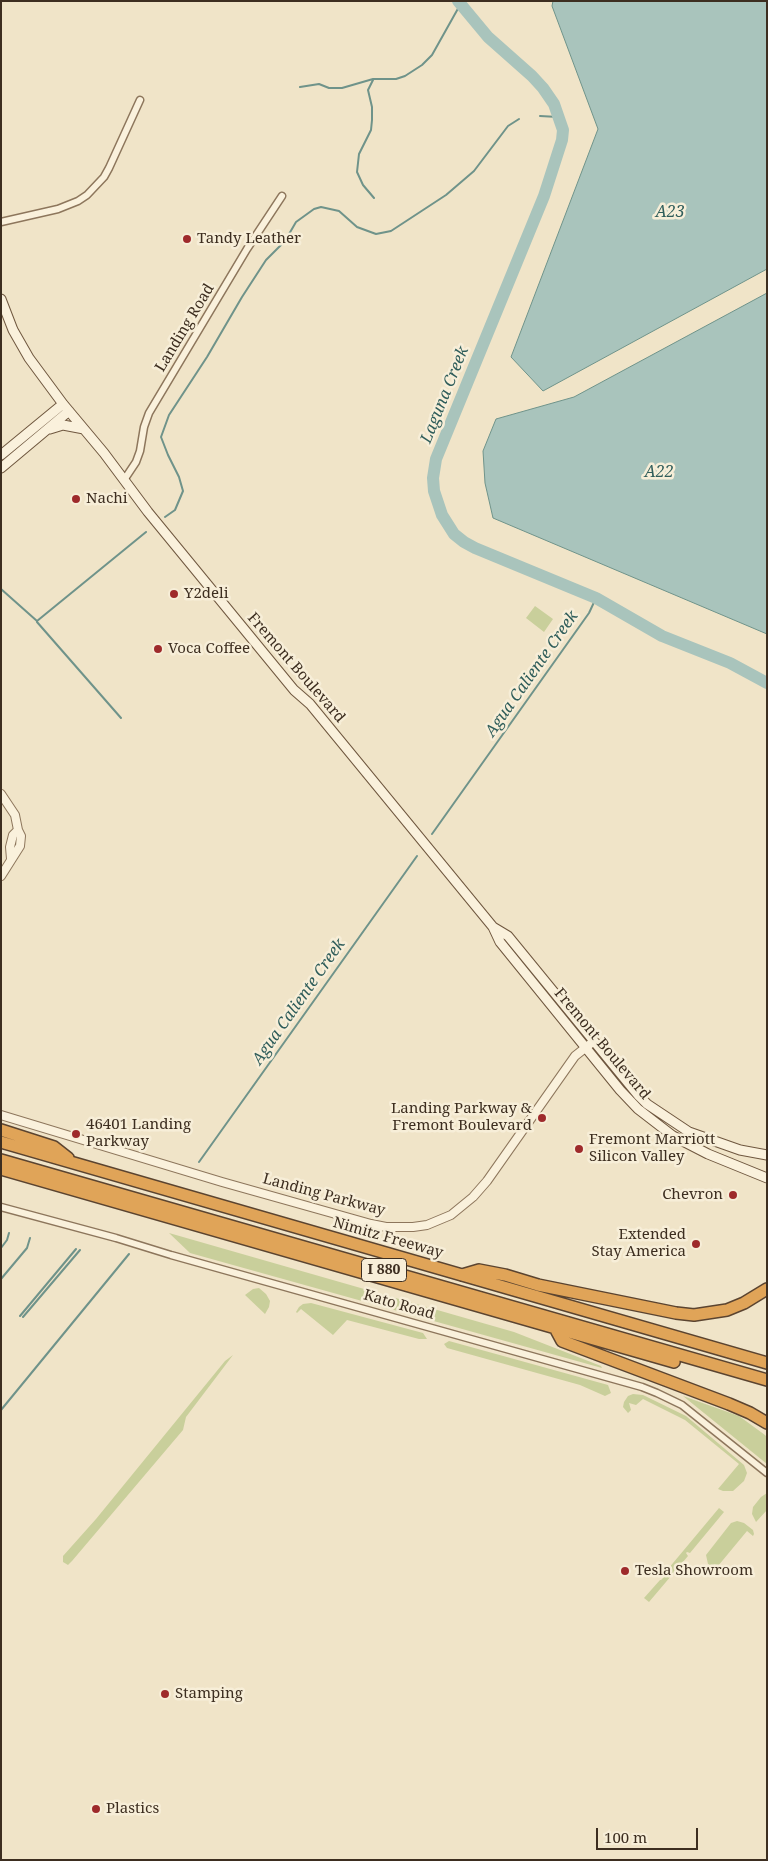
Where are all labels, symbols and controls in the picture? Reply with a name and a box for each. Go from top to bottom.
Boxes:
water label: A23 [655,202,685,222]
place label: Tandy Leather [197,230,301,248]
marker: Tandy Leather [181,233,193,245]
street label: Landing Road [152,281,218,375]
water label: Laguna Creek [417,344,473,446]
water label: A22 [644,462,674,482]
place label: Nachi [86,490,128,508]
marker: Nachi [70,493,82,505]
place label: Y2deli [184,585,228,603]
marker: Y2deli [168,588,180,600]
water label: Agua Caliente Creek [481,607,583,741]
street label: Fremont Boulevard [243,609,349,727]
place label: Voca Coffee [168,640,250,658]
marker: Voca Coffee [152,643,164,655]
water label: Agua Caliente Creek [248,935,350,1069]
street label: Fremont Boulevard [550,985,654,1103]
place label: Landing Parkway & Fremont Boulevard [391,1100,532,1135]
marker: Landing Parkway & Fremont Boulevard [536,1112,548,1124]
place label: 46401 Landing Parkway [86,1116,191,1151]
marker: 46401 Landing Parkway [70,1128,82,1140]
place label: Fremont Marriott Silicon Valley [589,1131,715,1166]
marker: Fremont Marriott Silicon Valley [573,1143,585,1155]
street label: Landing Parkway [261,1170,387,1220]
place label: Chevron [662,1186,723,1204]
marker: Chevron [727,1189,739,1201]
street label: Nimitz Freeway [331,1214,445,1262]
place label: Extended Stay America [592,1226,686,1261]
marker: Extended Stay America [690,1238,702,1250]
road number: I 880 [362,1258,406,1282]
street label: Kato Road [361,1286,437,1324]
place label: Tesla Showroom [635,1562,753,1580]
marker: Tesla Showroom [619,1565,631,1577]
place label: Stamping [175,1685,243,1703]
marker: Stamping [159,1688,171,1700]
place label: Plastics [106,1800,159,1818]
marker: Plastics [90,1803,102,1815]
scale bar [598,1818,700,1850]
text: 100 m [604,1827,647,1847]

